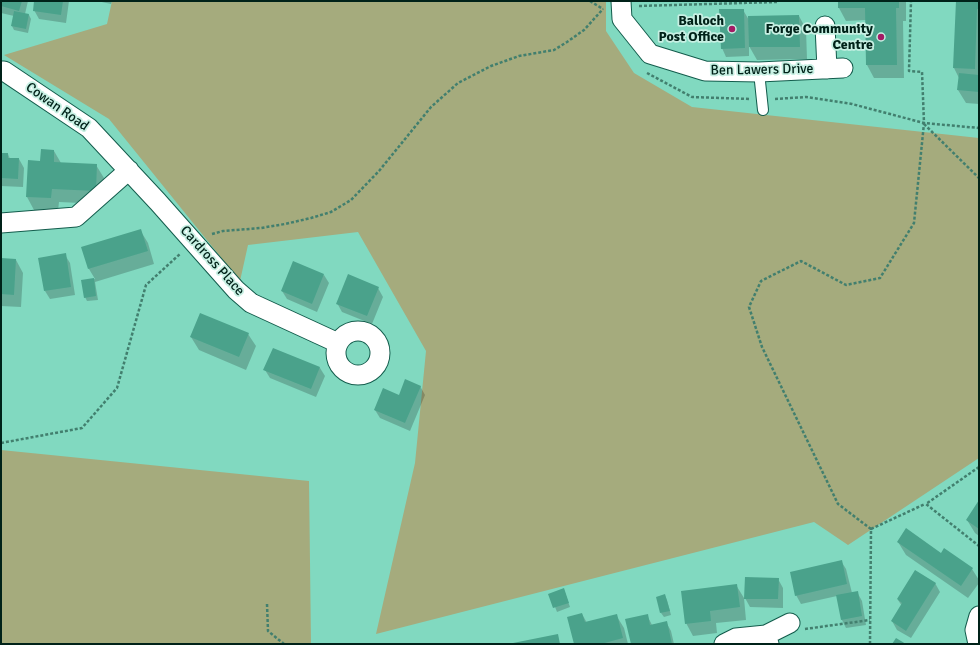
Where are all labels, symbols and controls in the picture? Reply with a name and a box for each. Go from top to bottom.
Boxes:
place label: Balloch Post Office [659,13,724,46]
place label: Forge Community Centre [766,21,873,54]
marker: Balloch Post Office [727,24,737,34]
marker: Forge Community Centre [876,32,886,42]
street label: Ben Lawers Drive [710,61,814,79]
street label: Cowan Road [22,79,92,135]
street label: Cardross Place [176,223,248,299]

